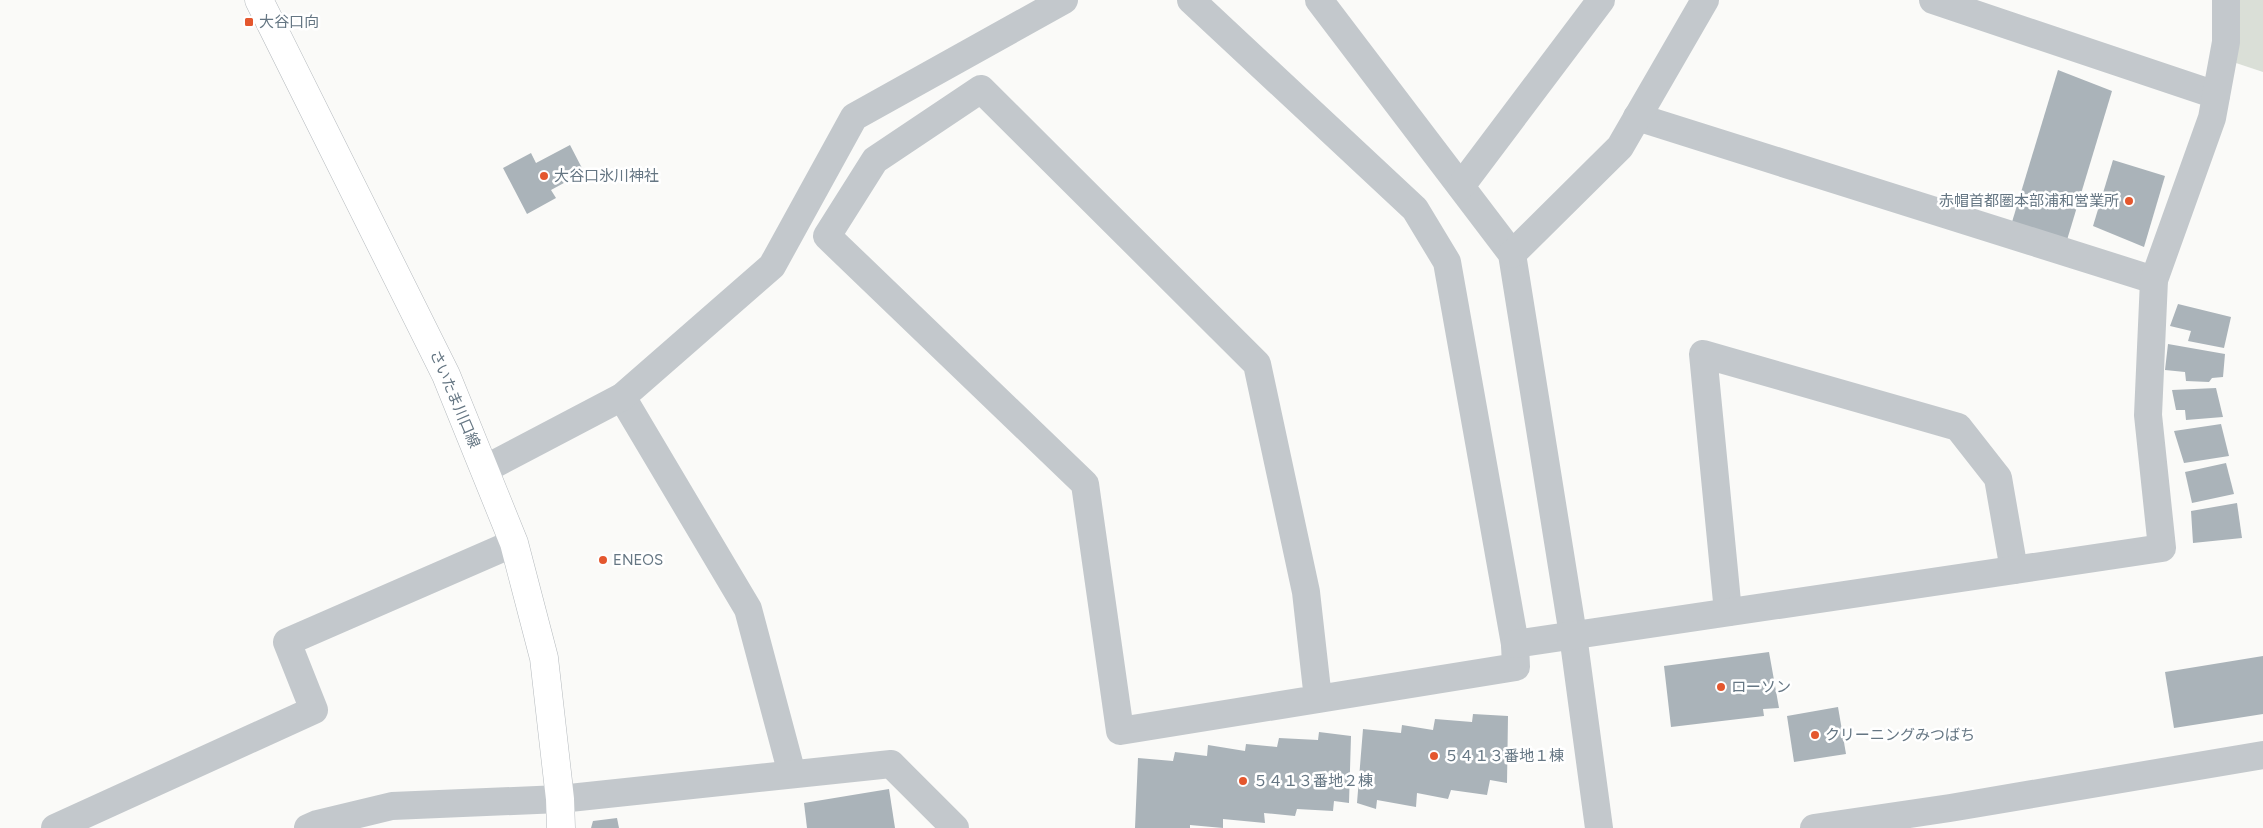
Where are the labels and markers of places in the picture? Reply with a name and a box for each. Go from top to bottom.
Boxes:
place label: 大谷口向 [259,13,319,31]
marker: 大谷口向 [243,16,255,28]
place label: 大谷口氷川神社 [554,167,659,185]
marker: 大谷口氷川神社 [538,170,550,182]
place label: 赤帽首都圏本部浦和営業所 [1939,192,2119,210]
marker: 赤帽首都圏本部浦和営業所 [2123,195,2135,207]
place label: ENEOS [613,551,663,569]
marker: ENEOS [597,554,609,566]
place label: ローソン [1731,678,1791,696]
marker: ローソン [1715,681,1727,693]
place label: クリーニングみつばち [1825,726,1975,744]
marker: クリーニングみつばち [1809,729,1821,741]
place label: ５４１３番地１棟 [1444,747,1564,765]
marker: ５４１３番地１棟 [1428,750,1440,762]
place label: ５４１３番地２棟 [1253,772,1373,790]
marker: ５４１３番地２棟 [1237,775,1249,787]

